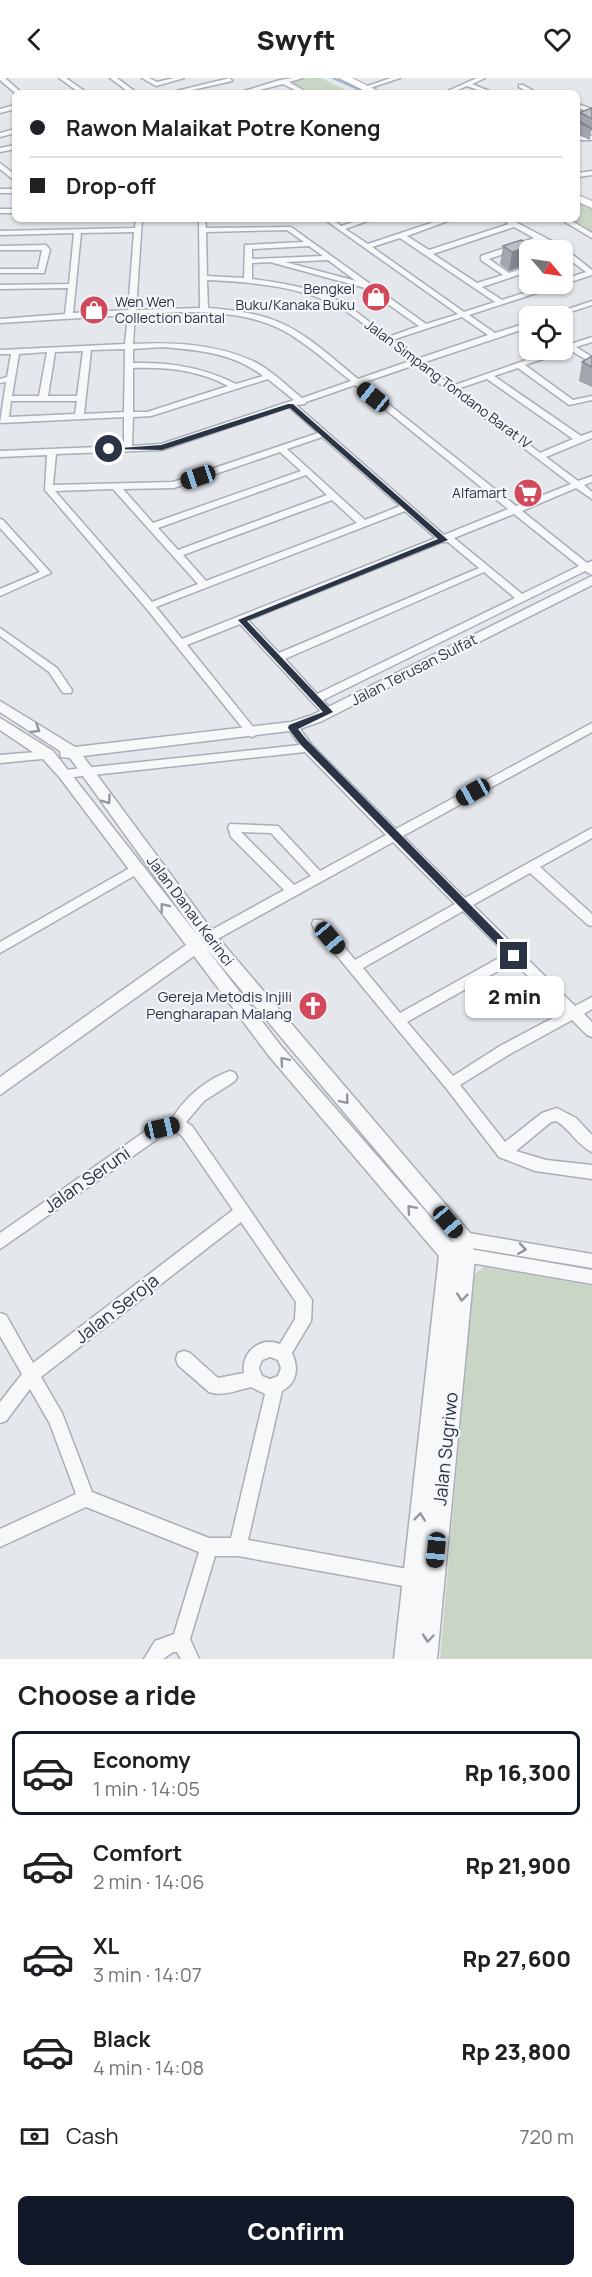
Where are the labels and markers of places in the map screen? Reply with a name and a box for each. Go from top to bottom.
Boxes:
place label: Bengkel Buku/Kanaka Buku [236,279,355,314]
shop icon: Bengkel Buku/Kanaka Buku [360,281,392,313]
place label: Wen Wen Collection bantal [115,292,225,327]
shop icon: Wen Wen Collection bantal [78,294,110,326]
supermarket icon: Alfamart [512,477,544,509]
place label: Alfamart [452,483,507,502]
place label: Gereja Metodis Injili Pengharapan Malang [146,986,292,1024]
church icon: Gereja Metodis Injili Pengharapan Malang [297,990,329,1022]

